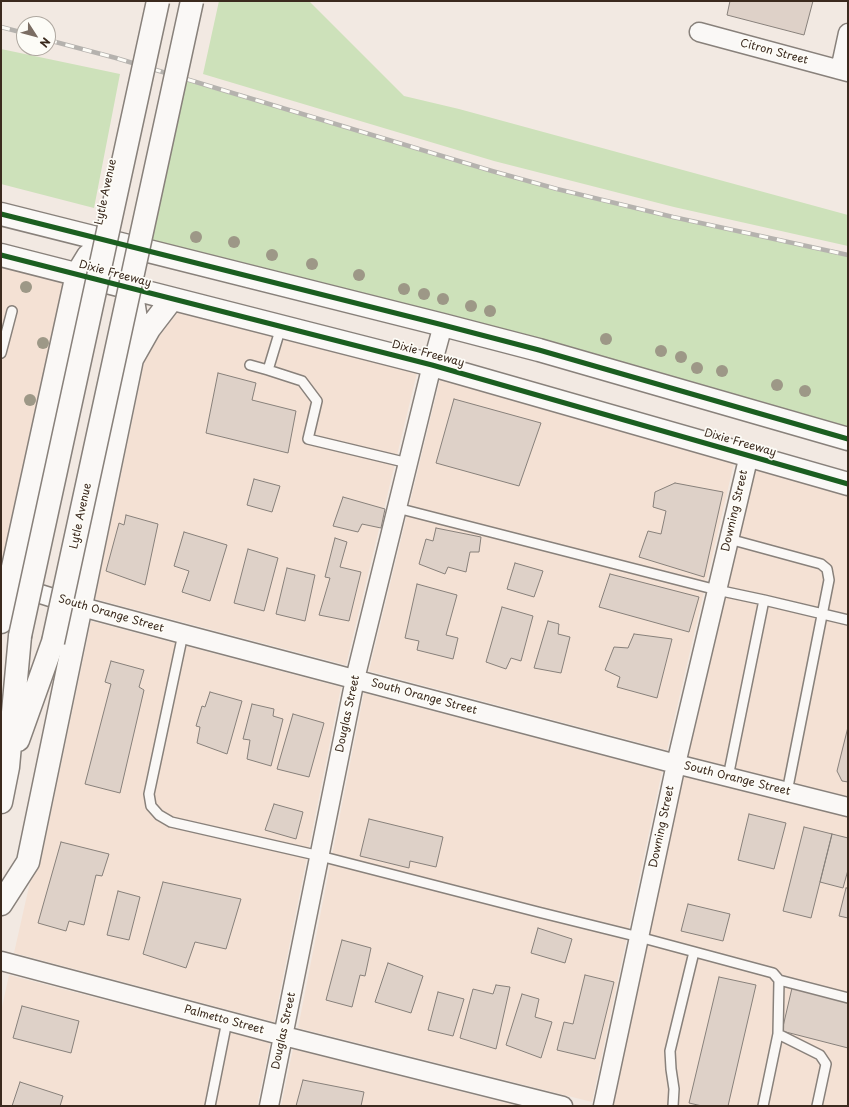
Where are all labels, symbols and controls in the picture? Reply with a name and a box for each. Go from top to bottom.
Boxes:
north arrow [16,16,56,56]
text: N [36,34,55,51]
street label: Citron Street [739,37,809,67]
street label: Lytle Avenue [93,158,119,226]
street label: Dixie Freeway [77,258,153,290]
street label: Dixie Freeway [390,338,466,370]
street label: Dixie Freeway [702,426,778,460]
street label: Downing Street [719,469,751,553]
street label: Lytle Avenue [68,482,94,550]
street label: South Orange Street [57,593,165,635]
street label: Douglas Street [333,674,363,754]
street label: South Orange Street [370,676,478,718]
street label: South Orange Street [682,759,792,799]
street label: Downing Street [647,785,677,869]
street label: Douglas Street [269,991,299,1071]
street label: Palmetto Street [183,1003,265,1037]

